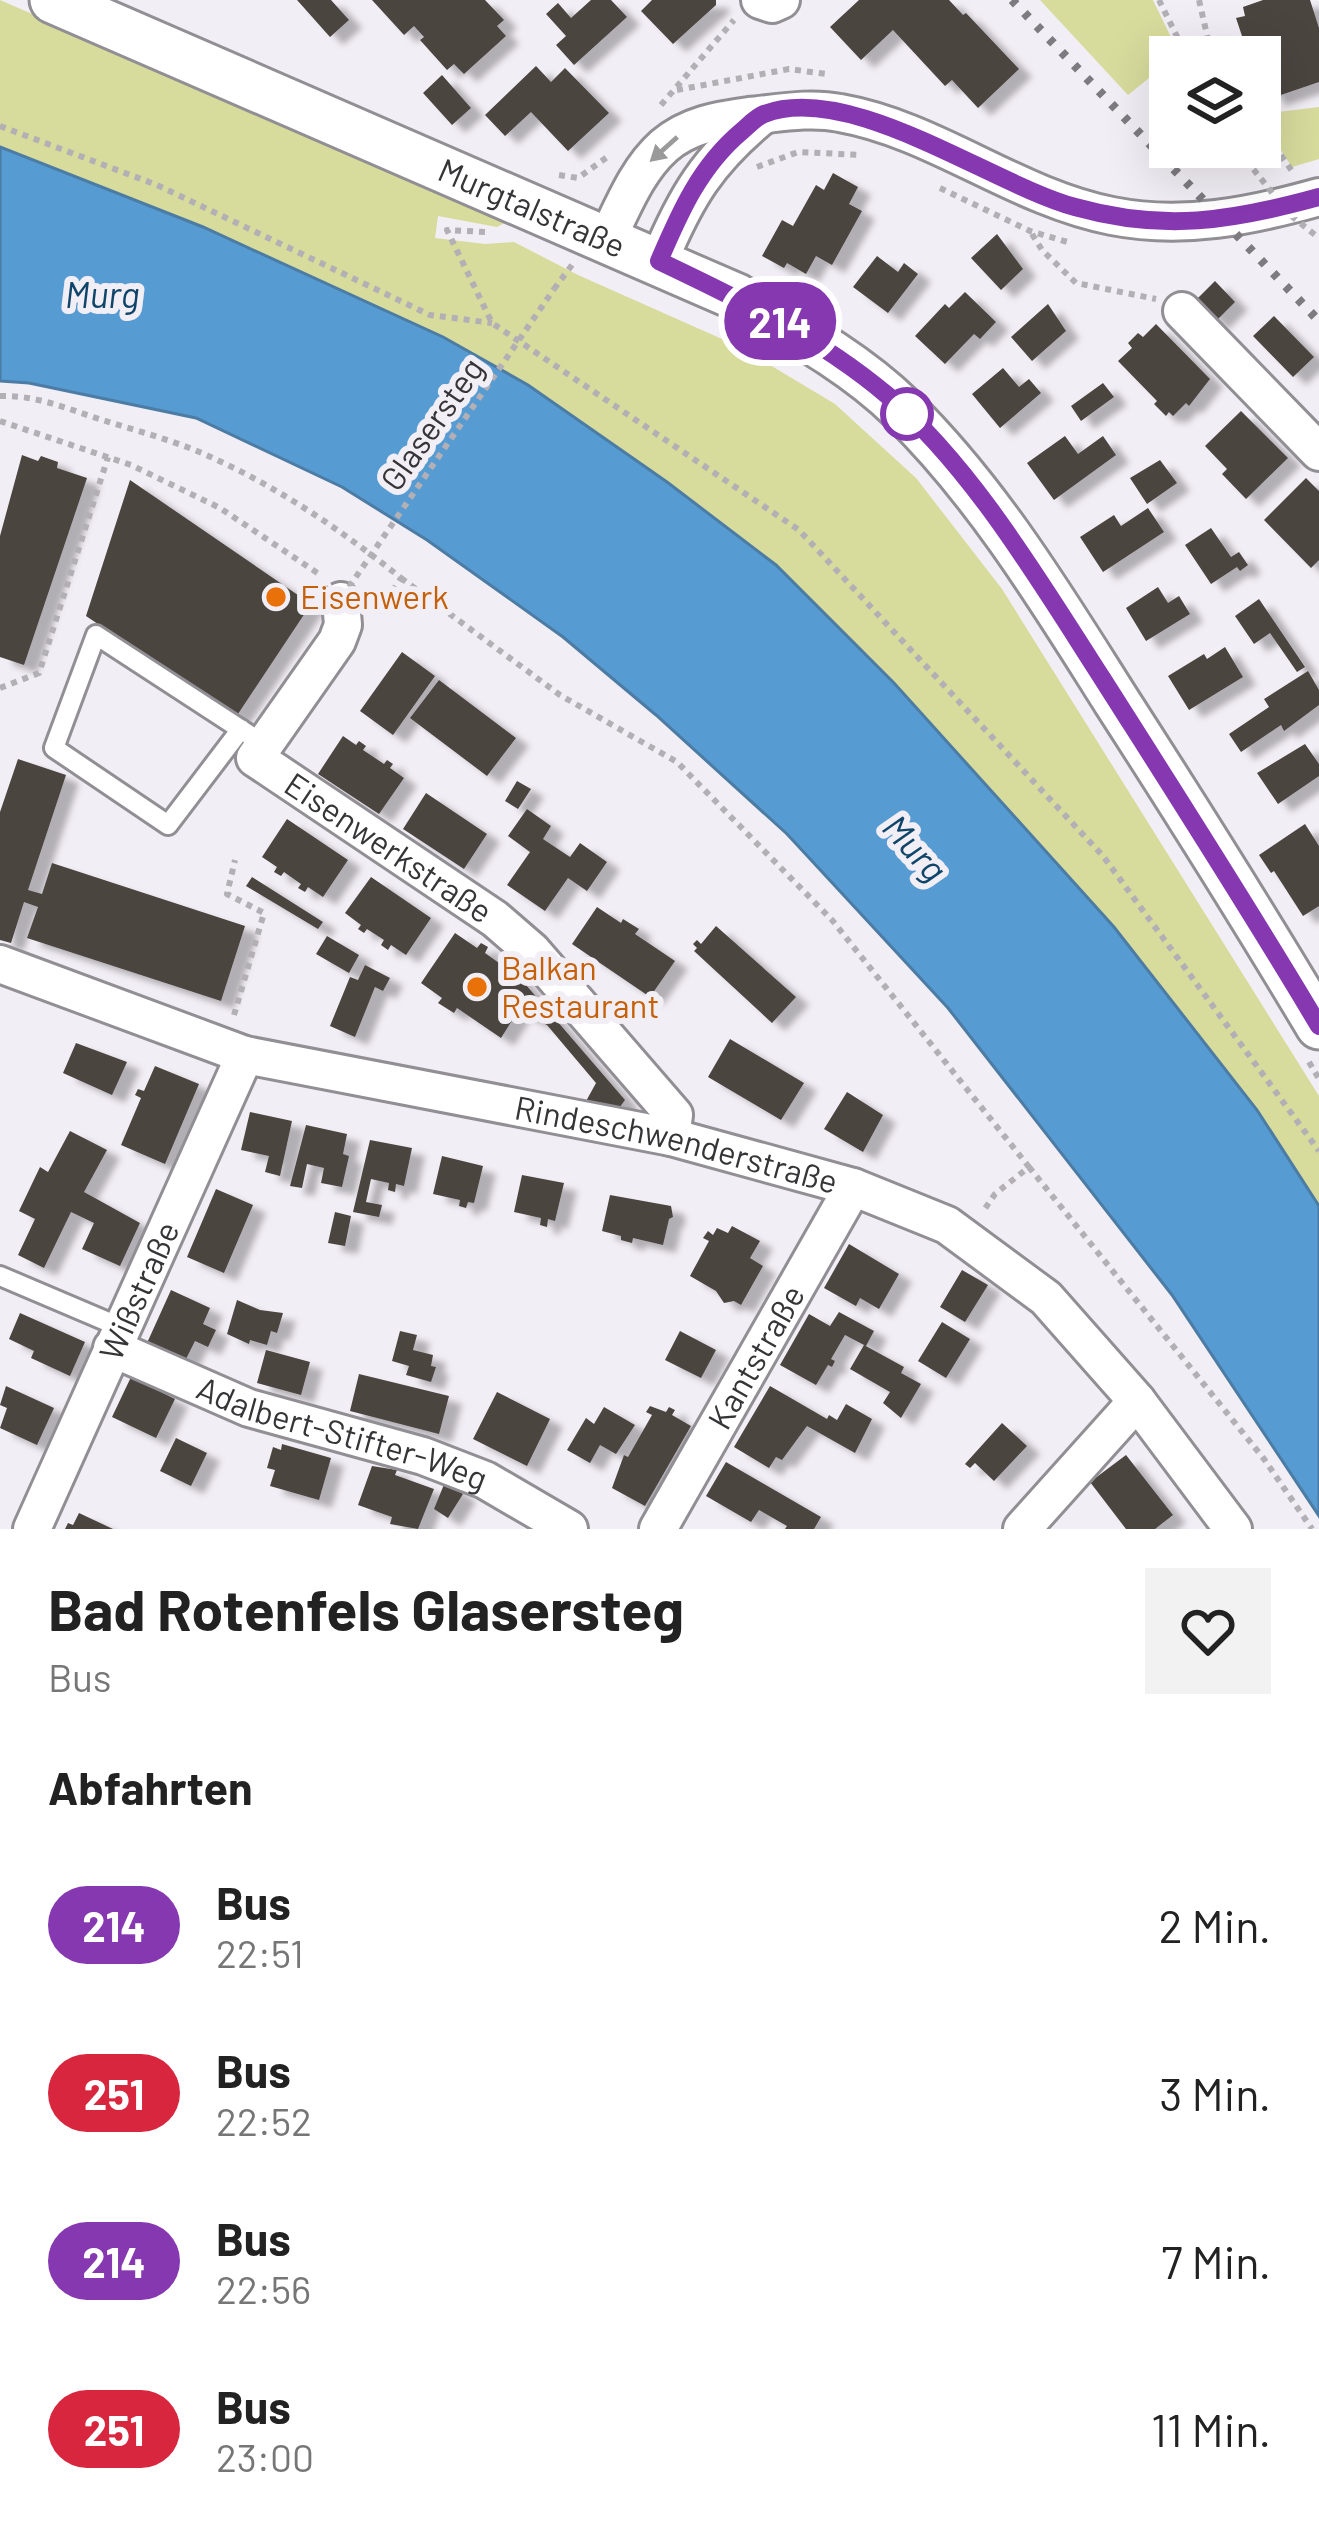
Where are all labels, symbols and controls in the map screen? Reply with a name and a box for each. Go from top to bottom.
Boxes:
map controls [1149,36,1281,168]
button: layers [1149,36,1281,168]
one-way arrow [650,136,680,162]
street label: Murgtalstraße [433,149,632,265]
water label: Murg [65,272,139,315]
line badge: 214 [711,282,849,360]
text: 214 [748,296,812,346]
street label: Glasersteg [371,349,491,497]
unlabelled marker [882,389,932,439]
place label: Eisenwerk [300,576,449,616]
marker: Eisenwerk [263,584,289,610]
street label: Eisenwerkstraße [278,763,501,931]
water label: Murg [875,805,957,889]
place label: Balkan Restaurant [501,947,659,1025]
marker: Balkan Restaurant [464,974,490,1000]
street label: Rindeschwenderstraße [512,1086,843,1201]
street label: Wißstraße [90,1215,187,1366]
street label: Kantstraße [698,1277,812,1436]
street label: Adalbert-Stifter-Weg [191,1367,493,1498]
button: heart [1145,1568,1271,1694]
text: Bad Rotenfels Glasersteg [48,1574,684,1642]
text: Bus [48,1653,112,1700]
text: Abfahrten [48,1760,253,1814]
text: Bus [216,1875,291,1929]
text: 2 Min. [1158,1898,1271,1952]
text: 214 [82,1900,146,1950]
text: 22:51 [216,1929,304,1976]
text: Bus [216,2043,291,2097]
text: 3 Min. [1159,2066,1271,2120]
text: 251 [84,2068,144,2118]
text: 22:52 [216,2097,312,2144]
text: Bus [216,2211,291,2265]
text: 7 Min. [1161,2234,1271,2288]
text: 214 [82,2236,146,2286]
text: 22:56 [216,2265,311,2312]
text: Bus [216,2379,291,2433]
text: 11 Min. [1151,2402,1271,2456]
text: 251 [84,2404,144,2454]
text: 23:00 [216,2433,314,2480]

